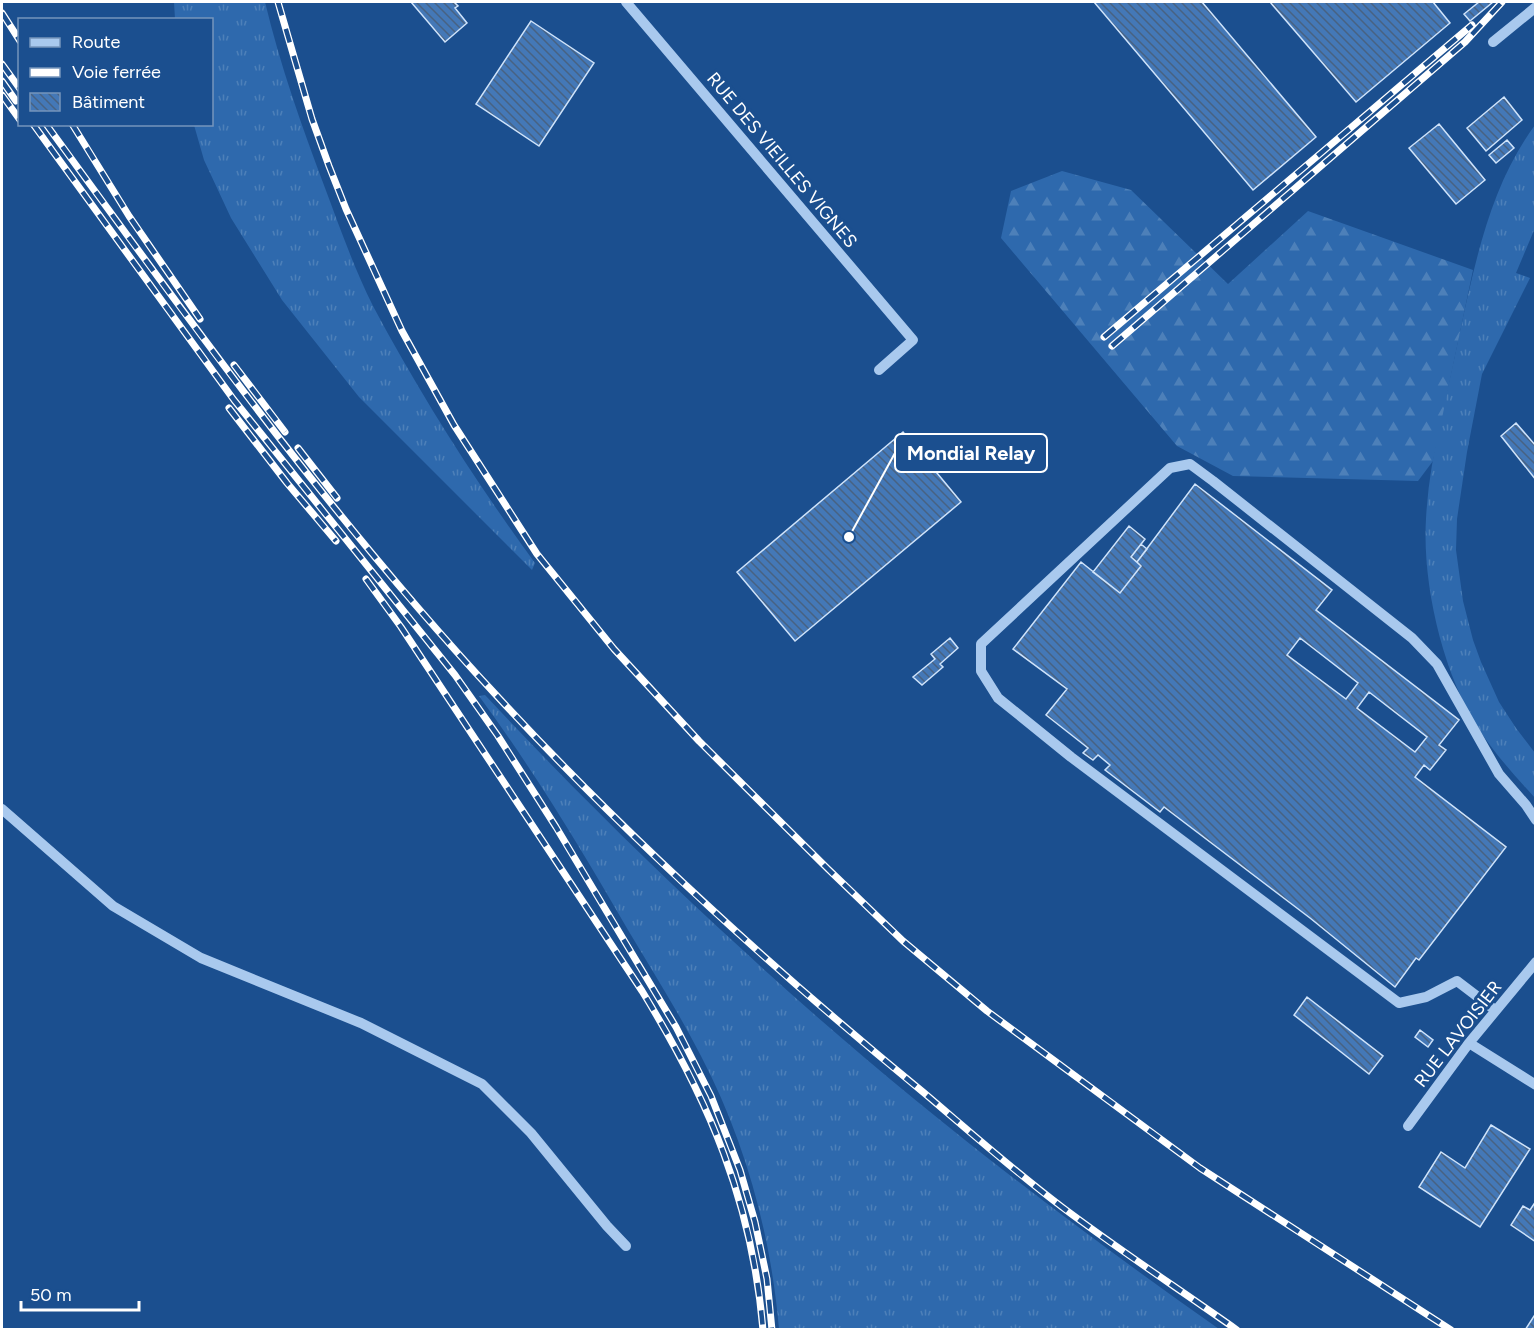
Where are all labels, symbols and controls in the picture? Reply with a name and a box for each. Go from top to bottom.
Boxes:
legend [18,18,213,126]
text: Route [72,31,121,53]
text: Voie ferrée [72,61,161,83]
street label: RUE DES VIEILLES VIGNES [702,68,862,252]
text: Bâtiment [72,91,145,113]
callout: Mondial Relay [895,434,1047,472]
text: Mondial Relay [907,441,1036,465]
street label: RUE LAVOISIER [1410,976,1506,1092]
scale bar [21,1274,140,1312]
text: 50 m [30,1284,72,1306]

